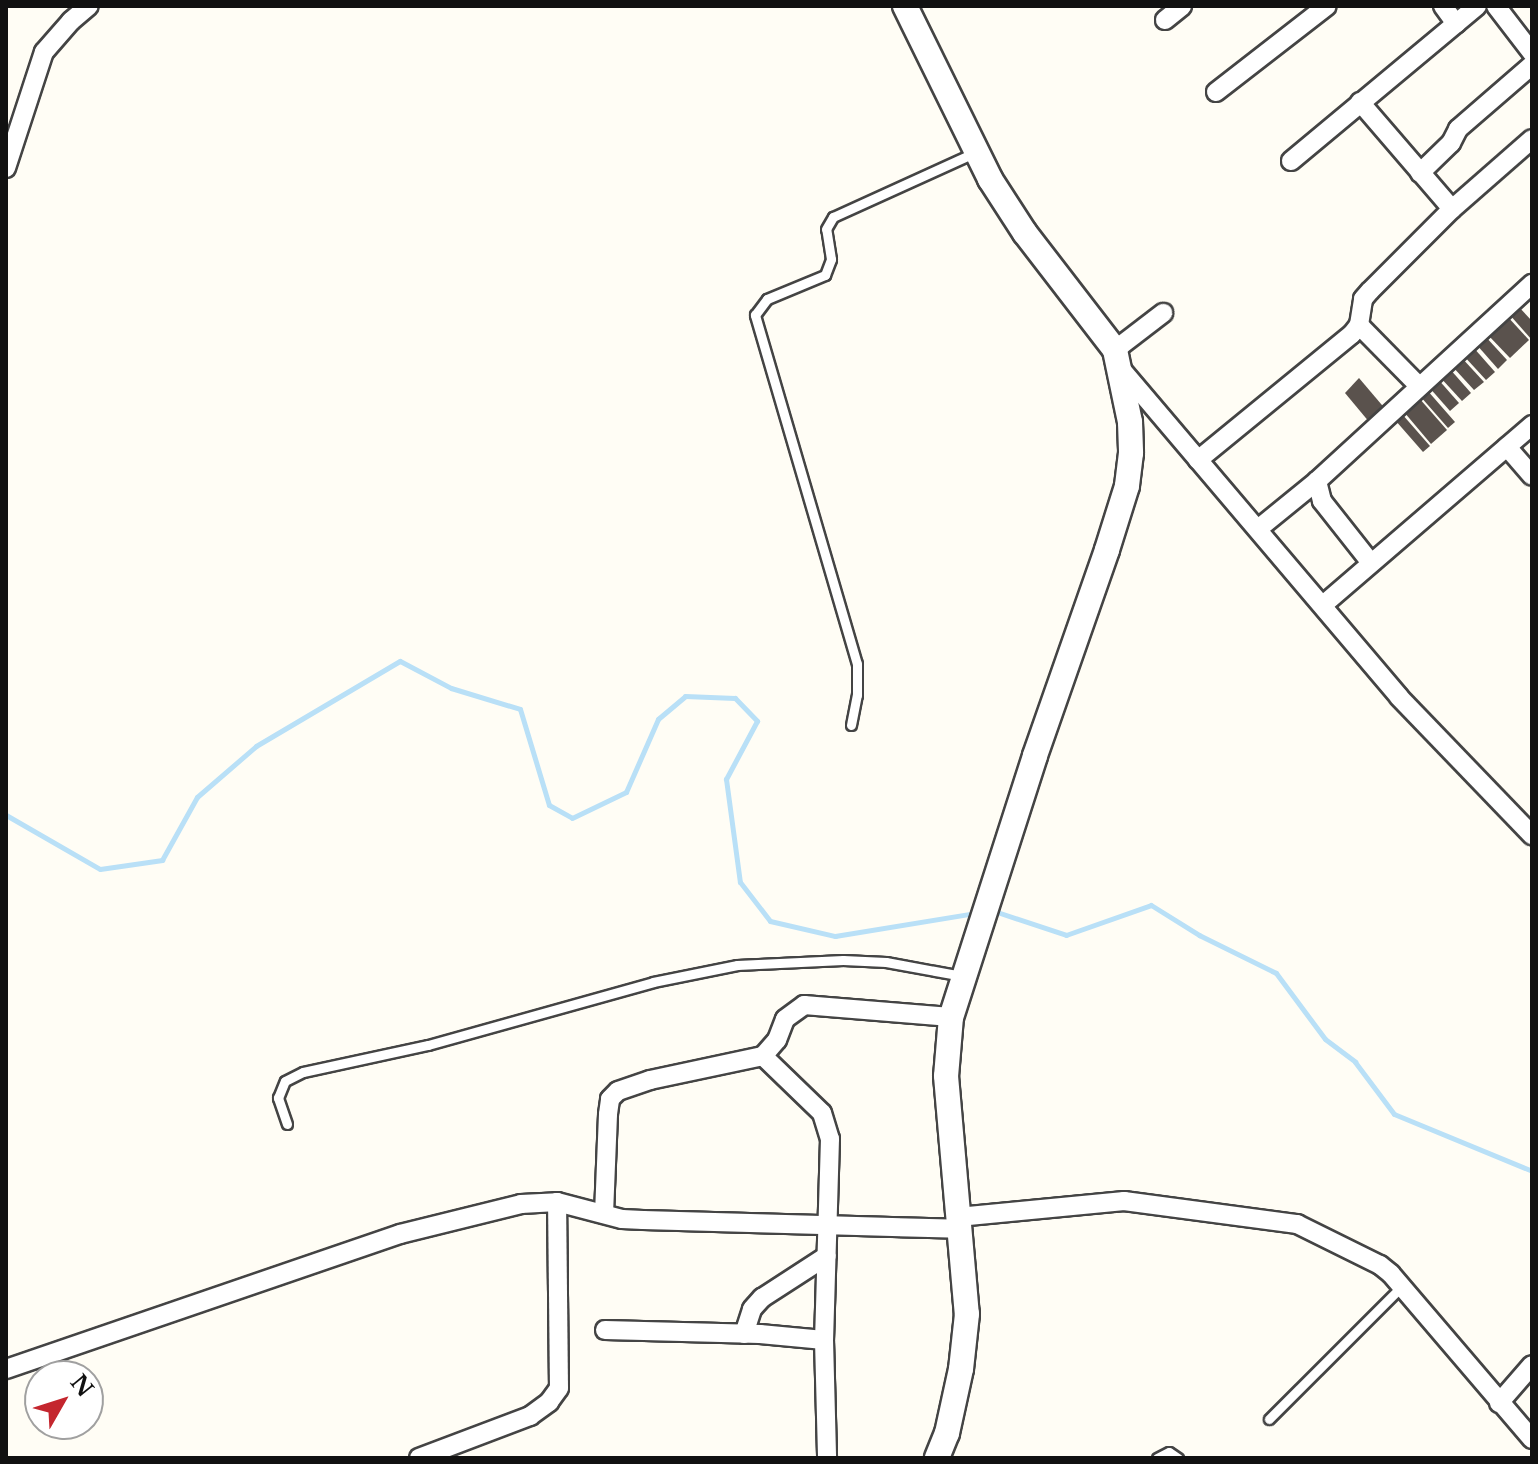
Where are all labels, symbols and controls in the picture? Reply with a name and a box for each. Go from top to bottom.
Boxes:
north arrow [24,1360,104,1440]
text: N [64,1369,98,1402]

